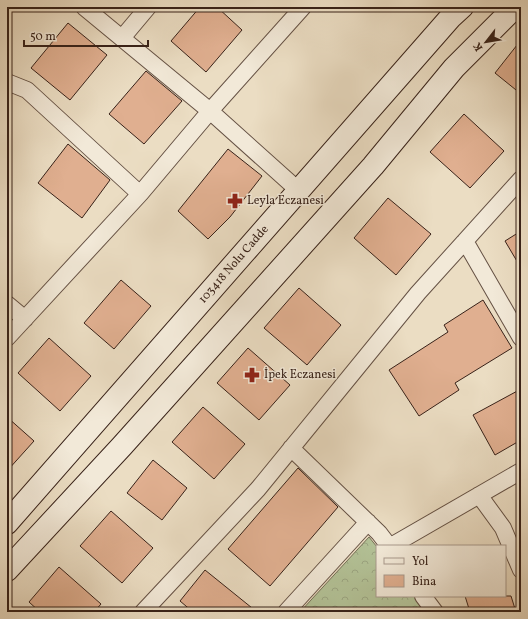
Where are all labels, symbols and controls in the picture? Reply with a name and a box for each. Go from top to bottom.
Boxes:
scale bar [24,22,148,48]
north arrow [466,22,506,62]
text: 50 m [30,29,56,45]
text: K [470,39,487,54]
pharmacy icon: Leyla Eczanesi [226,192,244,210]
place label: Leyla Eczanesi [247,193,324,209]
street label: 103418 Nolu Cadde [195,222,273,307]
pharmacy icon: İpek Eczanesi [243,366,261,384]
place label: İpek Eczanesi [264,367,336,383]
legend [376,545,506,597]
text: Yol [412,554,429,570]
text: Bina [412,574,436,590]

